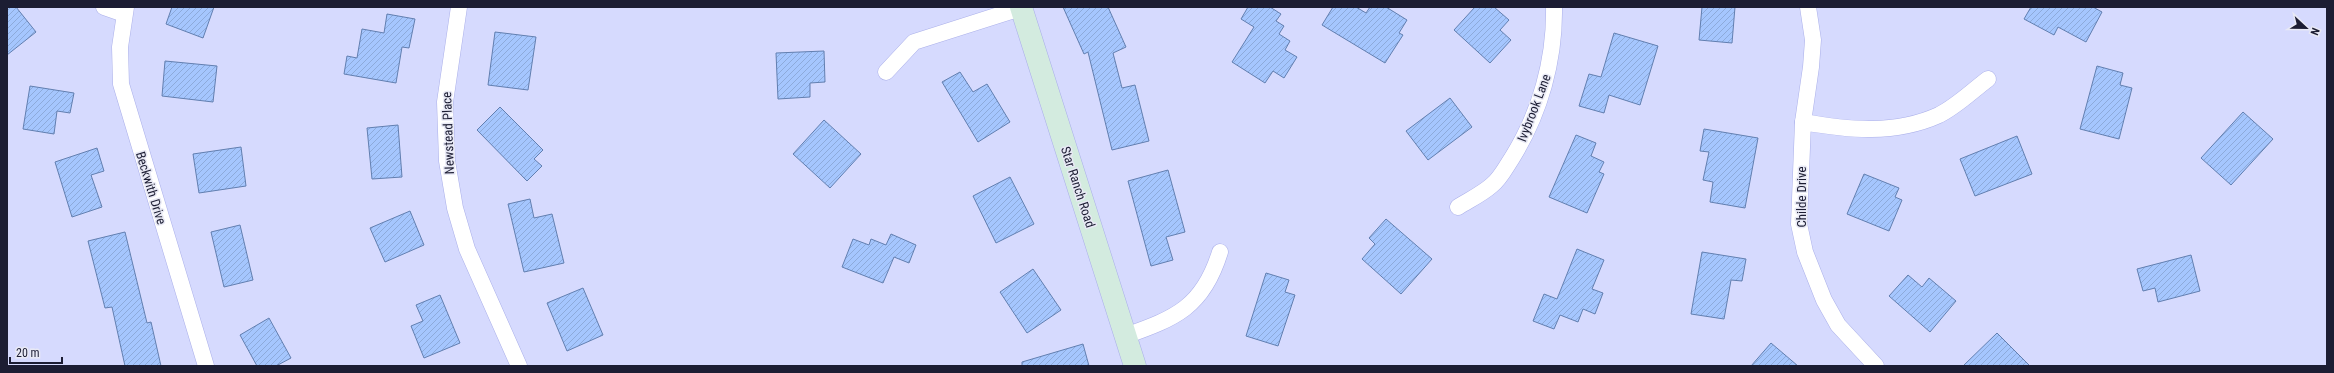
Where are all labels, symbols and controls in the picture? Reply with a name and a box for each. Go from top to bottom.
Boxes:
north arrow [2286,8,2326,48]
text: N [2307,26,2322,37]
street label: Ivybrook Lane [1514,72,1554,144]
street label: Newstead Place [439,91,457,175]
street label: Star Ranch Road [1058,144,1098,230]
street label: Beckwith Drive [133,150,169,226]
street label: Childe Drive [1794,166,1809,228]
scale bar [10,339,62,365]
text: 20 m [16,346,40,360]

